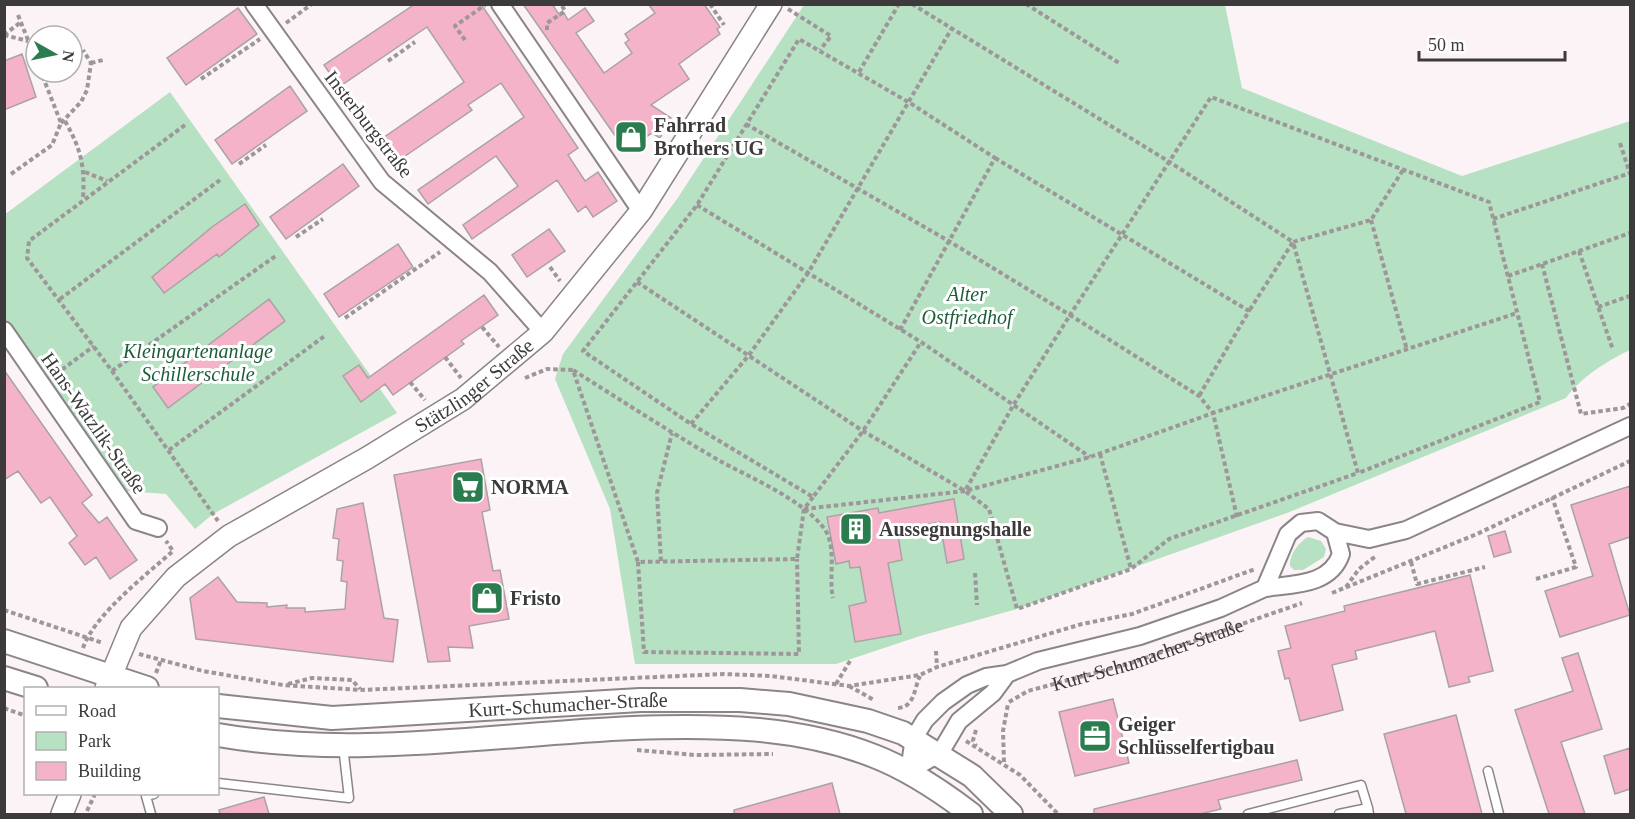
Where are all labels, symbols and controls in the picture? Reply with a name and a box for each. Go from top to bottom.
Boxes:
north arrow [24,24,84,84]
scale bar [1419,24,1564,62]
text: 50 m [1428,35,1465,55]
text: N [59,49,78,64]
street label: Insterburgstraße [320,66,418,183]
place label: Fahrrad Brothers UG [654,114,765,159]
shop icon: Fahrrad Brothers UG [613,119,649,155]
park label: Alter Ostfriedhof [921,283,1015,329]
street label: Stätzlinger Straße [411,334,538,437]
park label: Kleingartenanlage Schillerschule [122,340,273,385]
street label: Hans-Watzlik-Straße [37,348,151,498]
supermarket icon: NORMA [450,469,486,505]
place label: NORMA [491,476,569,498]
building icon: Aussegnungshalle [838,511,874,547]
place label: Aussegnungshalle [879,518,1031,541]
shop icon: Fristo [469,580,505,616]
place label: Fristo [510,587,561,609]
street label: Kurt-Schumacher-Straße [1049,613,1246,695]
legend [24,687,219,795]
street label: Kurt-Schumacher-Straße [468,689,668,721]
text: Road [78,701,116,721]
place label: Geiger Schlüsselfertigbau [1118,713,1275,759]
office icon: Geiger Schlüsselfertigbau [1077,718,1113,754]
text: Park [78,731,111,751]
text: Building [78,761,141,781]

